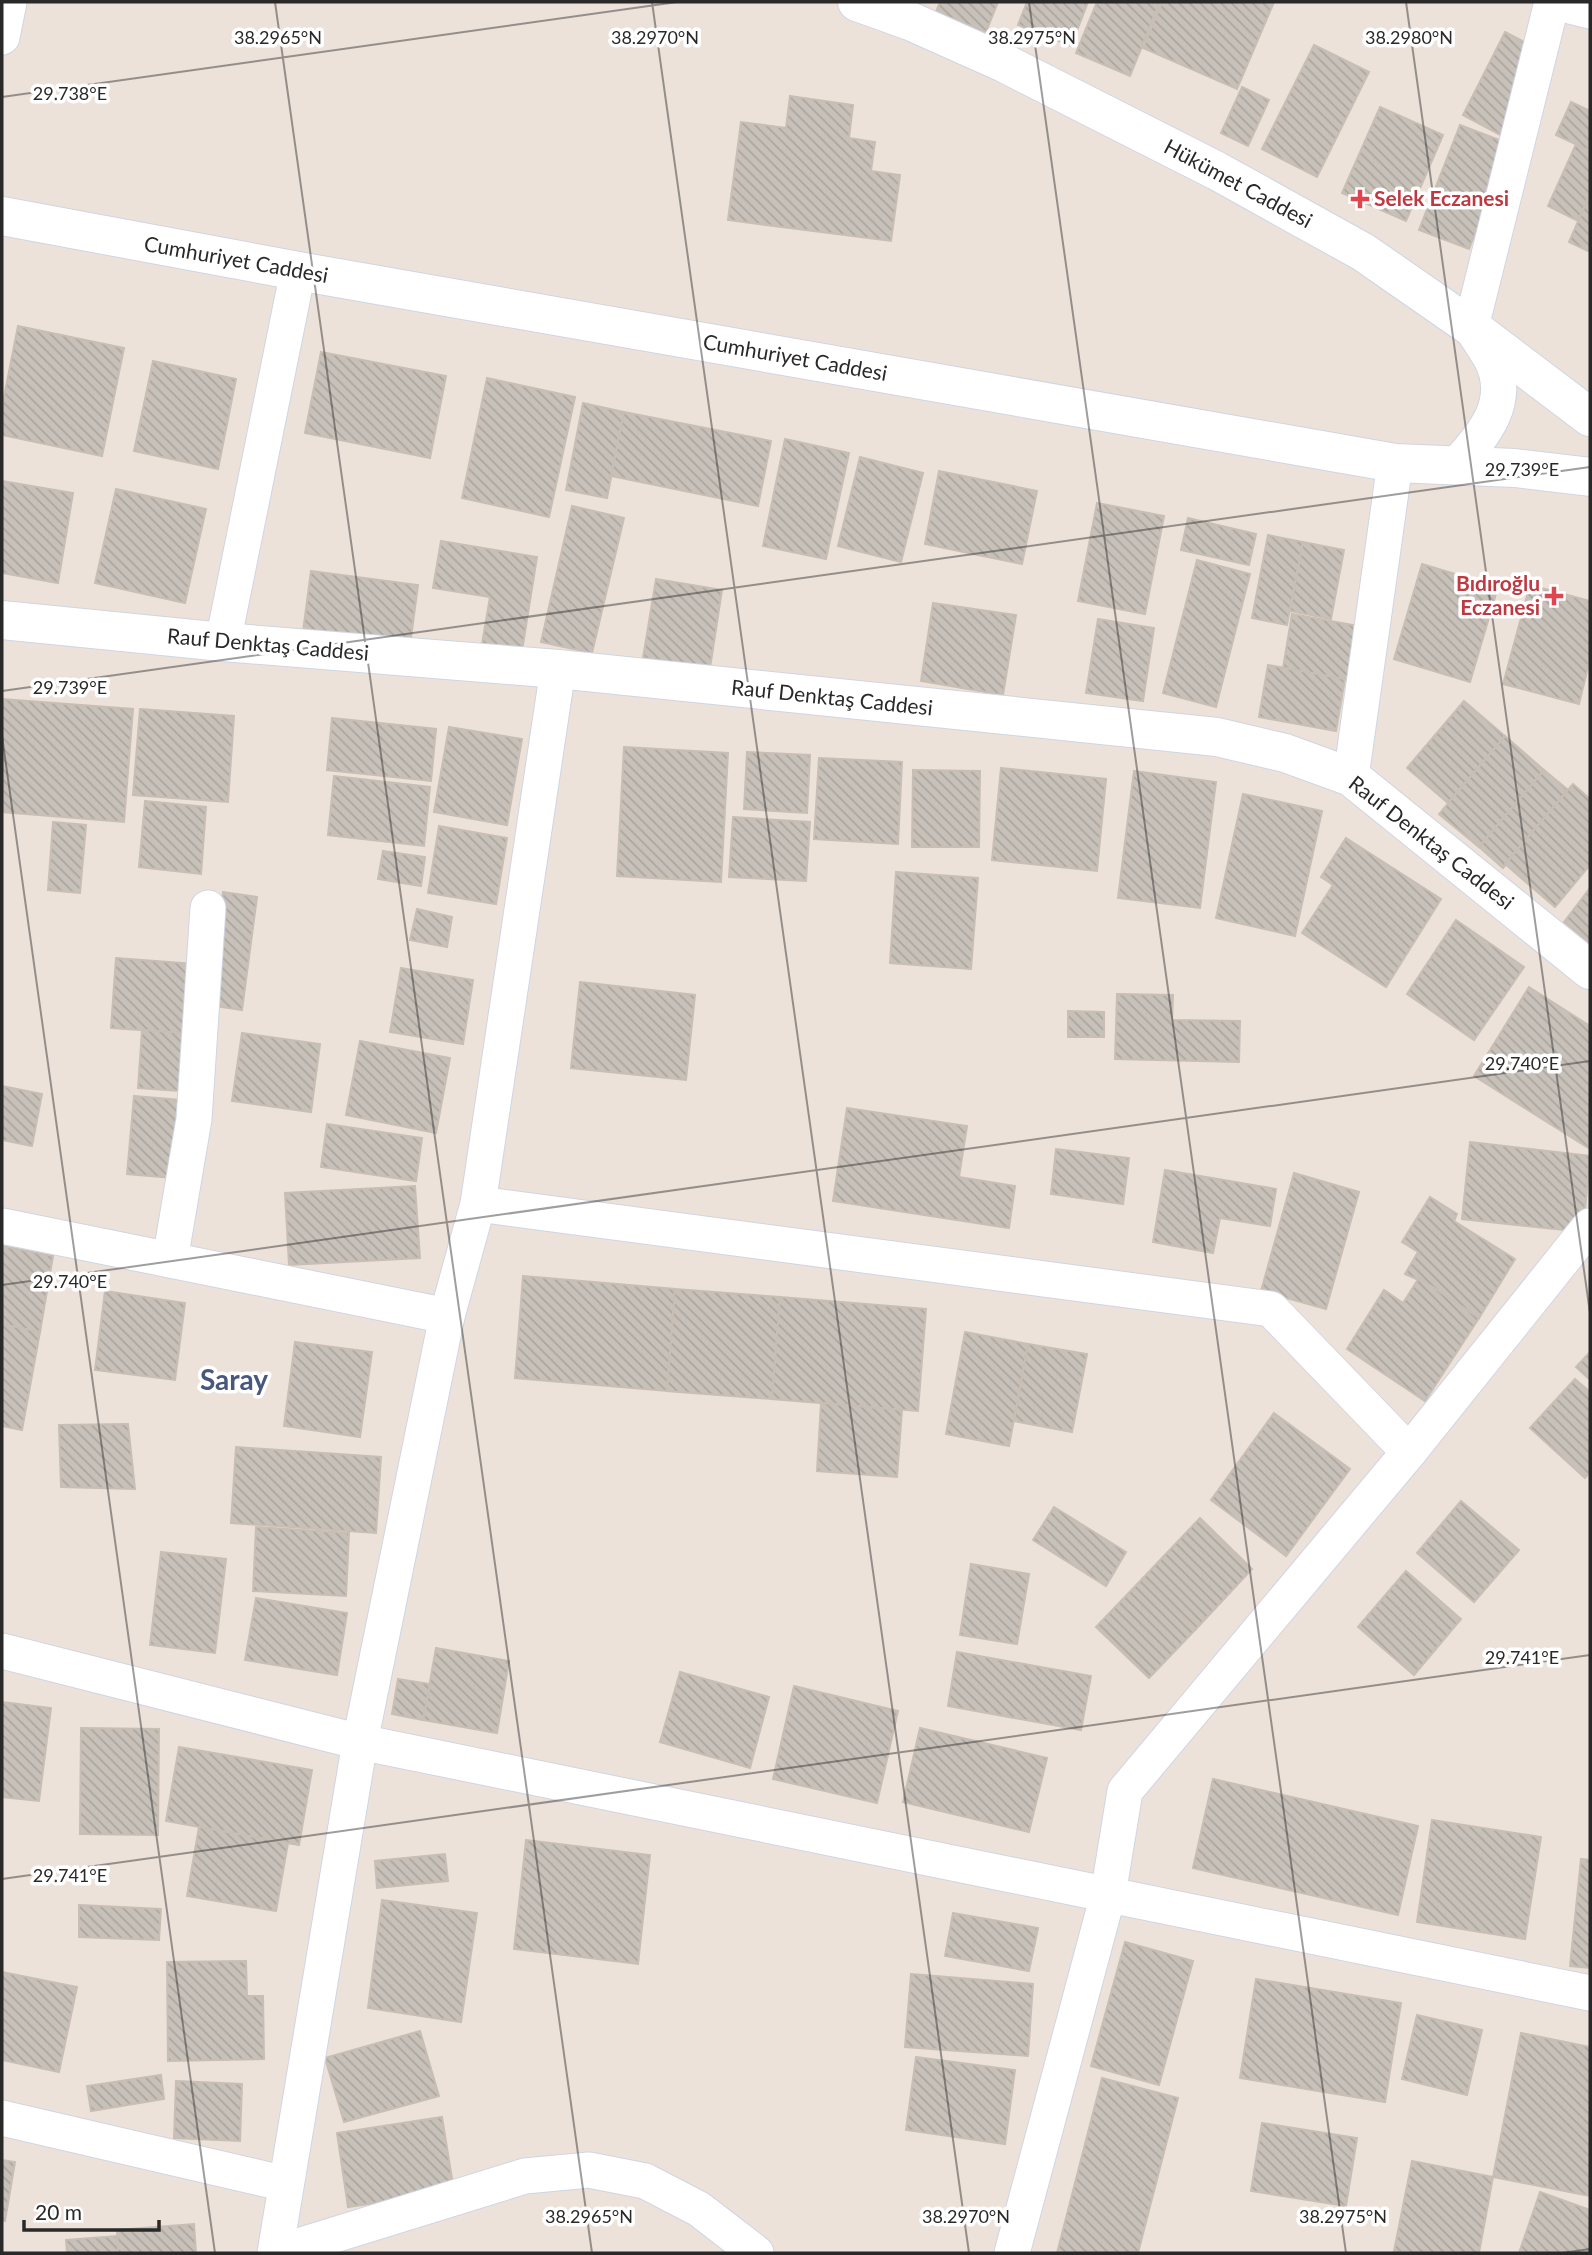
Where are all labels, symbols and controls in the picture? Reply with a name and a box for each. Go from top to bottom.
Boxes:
text: 38.2965°N [234,26,322,48]
text: 38.2970°N [611,26,699,48]
text: 38.2975°N [988,26,1076,48]
text: 38.2980°N [1365,26,1453,48]
text: 29.738°E [33,82,107,104]
street label: Hükümet Caddesi [1160,133,1317,232]
place label: Selek Eczanesi [1374,185,1509,210]
marker: Selek Eczanesi [1352,191,1368,207]
street label: Cumhuriyet Caddesi [142,230,330,287]
street label: Cumhuriyet Caddesi [701,328,889,385]
text: 29.739°E [1485,458,1559,480]
place label: Bıdıroğlu Eczanesi [1456,570,1540,619]
marker: Bıdıroğlu Eczanesi [1546,588,1562,604]
street label: Rauf Denktaş Caddesi [166,622,370,665]
street label: Rauf Denktaş Caddesi [730,673,934,720]
text: 29.739°E [33,676,107,698]
street label: Rauf Denktaş Caddesi [1344,770,1519,914]
text: 29.740°E [1485,1052,1559,1074]
text: 29.740°E [33,1270,107,1292]
district label: Saray [200,1362,268,1396]
text: 29.741°E [1485,1646,1559,1668]
text: 29.741°E [33,1864,107,1886]
scale bar [24,2188,159,2232]
text: 20 m [35,2199,82,2224]
text: 38.2965°N [545,2205,633,2227]
text: 38.2970°N [922,2205,1010,2227]
text: 38.2975°N [1299,2205,1387,2227]

